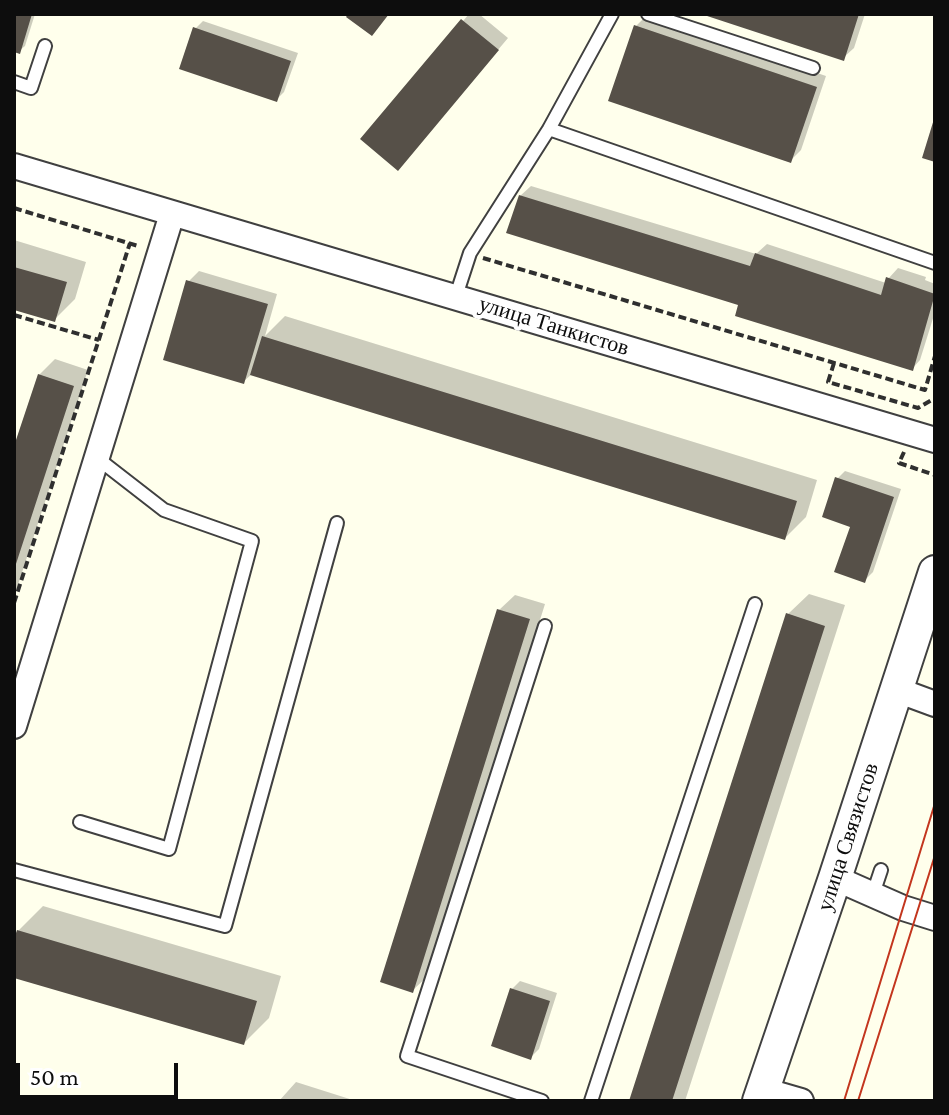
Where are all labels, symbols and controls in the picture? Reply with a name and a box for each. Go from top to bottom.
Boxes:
street label: улица Танкистов [476,291,632,361]
street label: улица Связистов [812,760,884,914]
scale bar [20,1047,182,1097]
text: 50 m [30,1063,79,1090]

